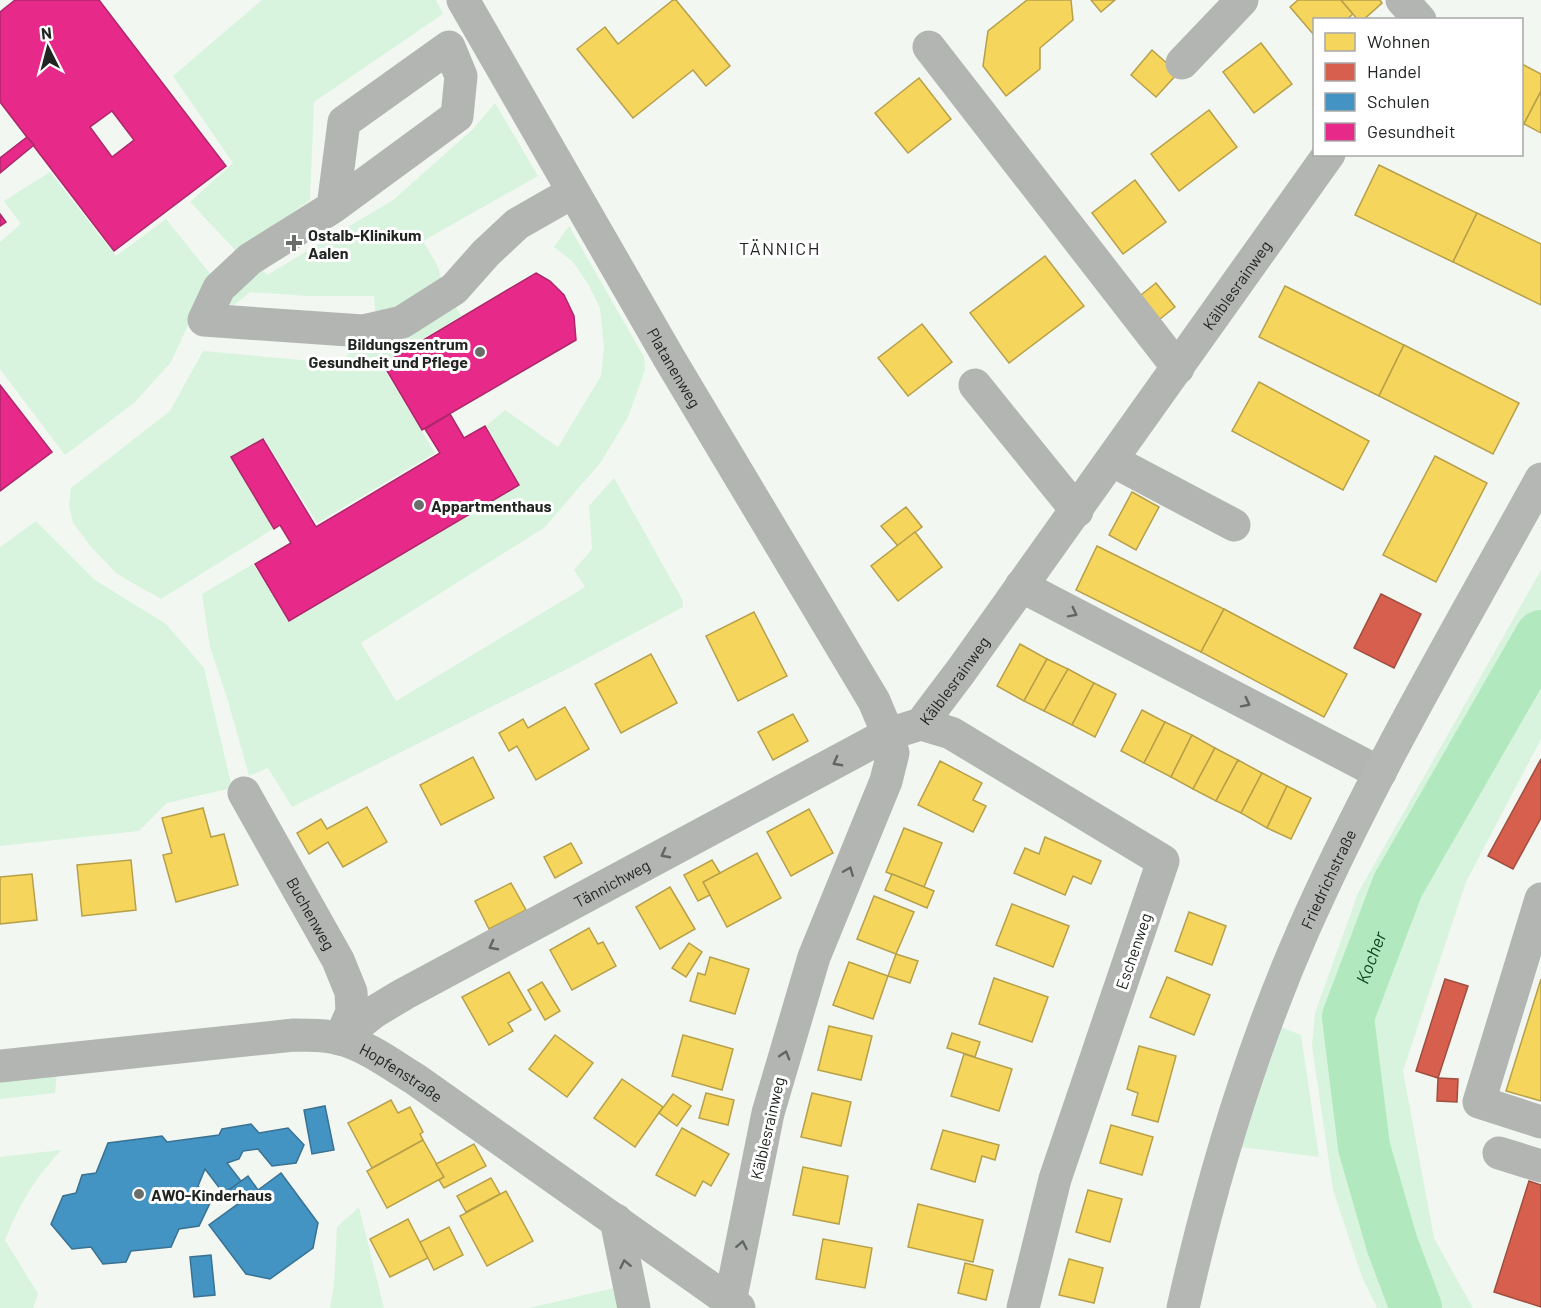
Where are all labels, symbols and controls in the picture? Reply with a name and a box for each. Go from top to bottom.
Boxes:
north arrow [18,18,78,78]
legend [1313,18,1523,156]
text: N [40,23,53,43]
text: Wohnen [1367,30,1430,52]
text: Handel [1367,60,1421,82]
text: Schulen [1367,90,1430,112]
text: Gesundheit [1367,120,1455,142]
place label: Ostalb-Klinikum Aalen [308,225,421,262]
marker: Ostalb-Klinikum Aalen [285,234,303,252]
street label: Kälblesrainweg [1198,236,1274,333]
district label: TÄNNICH [739,237,821,259]
street label: Platanenweg [644,324,706,411]
place label: Bildungszentrum Gesundheit und Pflege [309,334,468,371]
marker: Bildungszentrum Gesundheit und Pflege [473,345,487,359]
place label: Appartmenthaus [431,496,552,515]
marker: Appartmenthaus [412,498,426,512]
one-way arrow [1067,606,1078,618]
street label: Kälblesrainweg [915,632,992,728]
one-way arrow [1240,696,1251,708]
one-way arrow [833,755,843,766]
street label: Friedrichstraße [1296,826,1359,931]
one-way arrow [661,847,671,858]
street label: Tännichweg [570,854,653,911]
one-way arrow [842,866,854,877]
street label: Buchenweg [284,873,340,953]
street label: Eschenweg [1111,910,1155,992]
water label: Kocher [1351,928,1391,987]
one-way arrow [489,939,499,950]
street label: Hopfenstraße [357,1038,447,1105]
one-way arrow [778,1050,790,1061]
street label: Kälblesrainweg [746,1075,788,1181]
place label: AWO-Kinderhaus [151,1185,272,1204]
marker: AWO-Kinderhaus [132,1187,146,1201]
one-way arrow [735,1240,748,1250]
one-way arrow [619,1259,632,1269]

